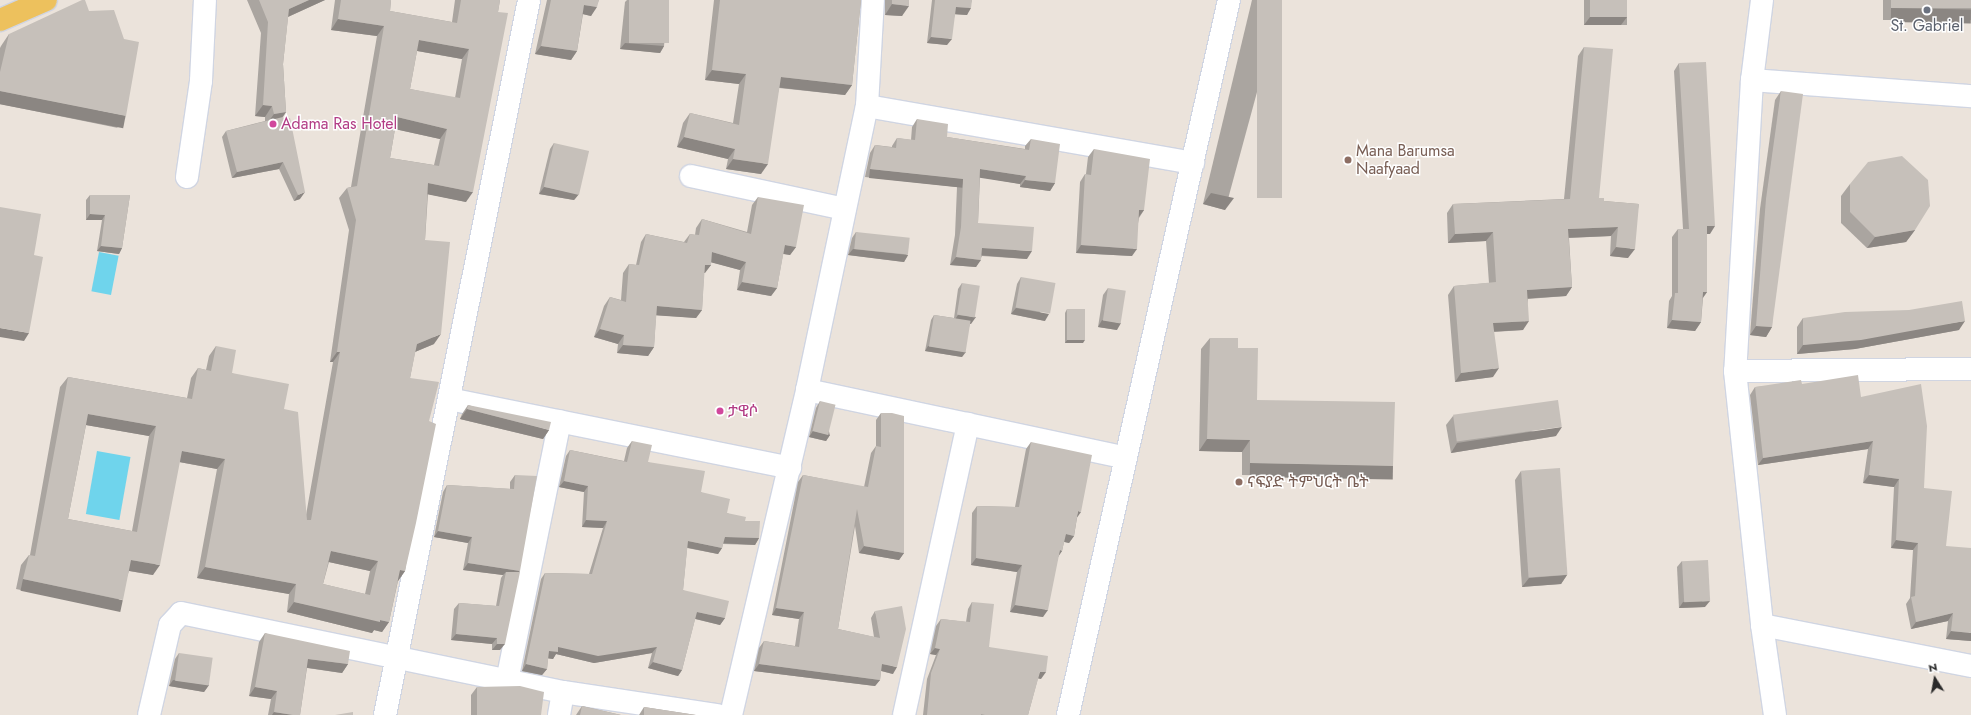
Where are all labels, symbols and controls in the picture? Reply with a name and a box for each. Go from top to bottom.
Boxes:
marker: St. Gabriel [1922,5,1932,15]
place label: St. Gabriel [1891,16,1963,36]
place label: Adama Ras Hotel [281,114,397,134]
marker: Adama Ras Hotel [268,119,278,129]
place label: Mana Barumsa Naafyaad [1356,141,1455,179]
marker: Mana Barumsa Naafyaad [1343,155,1353,165]
place label: ታዊሶ [728,401,758,421]
marker: ታዊሶ [715,406,725,416]
place label: ናፍያድ ትምህርት ቤት [1247,472,1369,492]
marker: ናፍያድ ትምህርት ቤት [1234,477,1244,487]
north arrow [1915,659,1955,699]
text: N [1927,659,1939,676]

